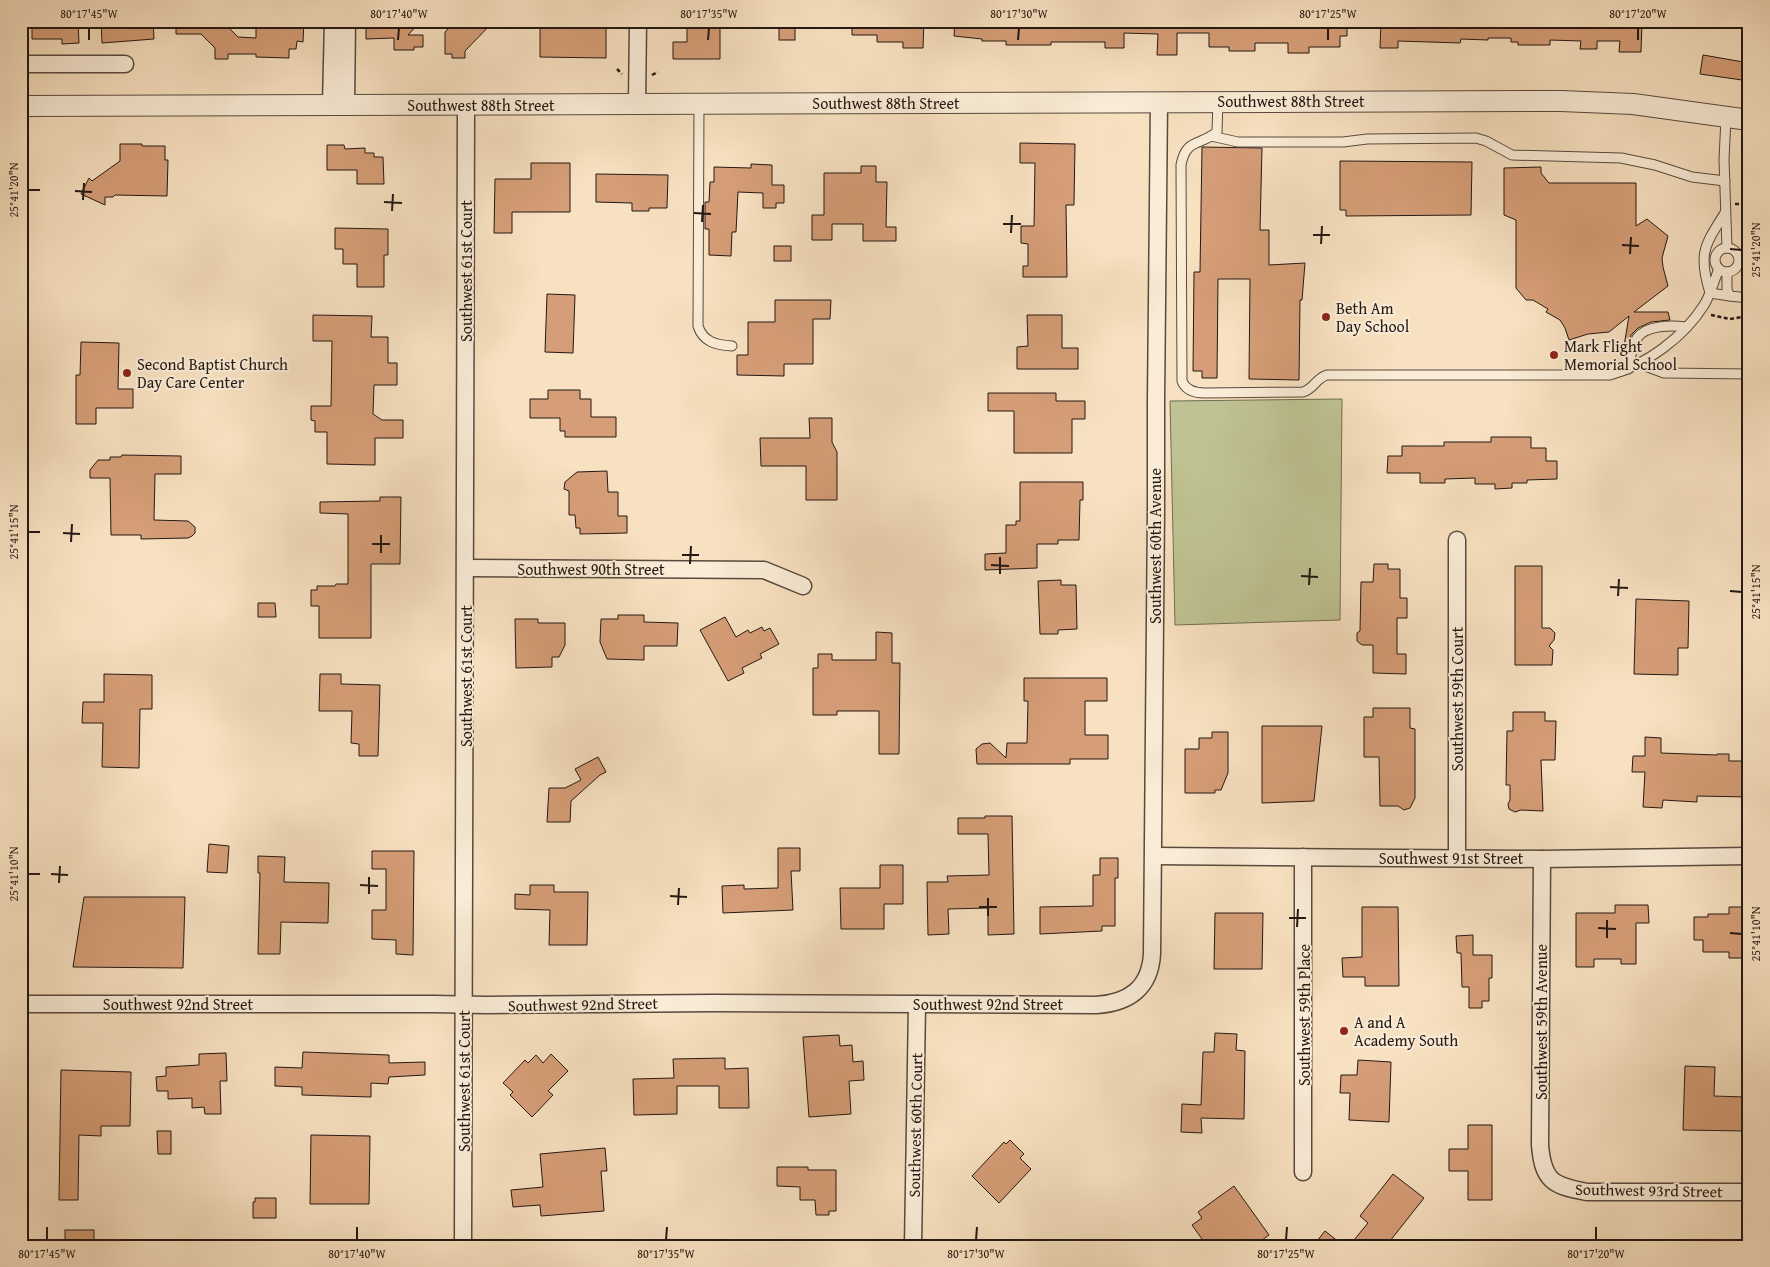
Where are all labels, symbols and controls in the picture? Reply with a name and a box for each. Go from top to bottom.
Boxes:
text: 80°17'45"W [60,5,119,22]
text: 80°17'40"W [370,5,429,22]
text: 80°17'35"W [680,5,739,22]
text: 80°17'30"W [990,5,1049,22]
text: 80°17'25"W [1299,5,1358,22]
text: 80°17'20"W [1609,5,1668,22]
street label: Southwest 88th Street [1217,89,1365,113]
street label: Southwest 88th Street [812,91,960,115]
street label: Southwest 88th Street [407,93,555,117]
text: 25°41'20"N [5,162,22,218]
street label: Southwest 61st Court [454,200,478,342]
text: 25°41'20"N [1747,222,1764,278]
place label: Beth Am Day School [1336,296,1410,338]
marker: Beth Am Day School [1320,311,1332,323]
place label: Mark Flight Memorial School [1564,334,1678,376]
marker: Mark Flight Memorial School [1548,349,1560,361]
place label: Second Baptist Church Day Care Center [137,352,288,394]
marker: Second Baptist Church Day Care Center [121,367,133,379]
street label: Southwest 60th Avenue [1143,468,1167,624]
text: 25°41'15"N [5,504,22,560]
street label: Southwest 90th Street [517,557,665,581]
text: 25°41'15"N [1747,564,1764,620]
street label: Southwest 61st Court [454,605,478,747]
street label: Southwest 59th Court [1445,626,1469,771]
text: 25°41'10"N [5,846,22,902]
street label: Southwest 91st Street [1379,846,1524,870]
text: 25°41'10"N [1747,906,1764,962]
street label: Southwest 59th Place [1292,944,1316,1086]
street label: Southwest 59th Avenue [1529,944,1553,1100]
street label: Southwest 92nd Street [508,991,659,1017]
street label: Southwest 92nd Street [103,992,253,1016]
street label: Southwest 92nd Street [913,992,1063,1016]
street label: Southwest 61st Court [452,1010,476,1152]
place label: A and A Academy South [1354,1010,1458,1052]
marker: A and A Academy South [1338,1025,1350,1037]
street label: Southwest 60th Court [902,1052,928,1198]
street label: Southwest 93rd Street [1575,1177,1723,1203]
text: 80°17'45"W [18,1245,77,1262]
text: 80°17'40"W [328,1245,387,1262]
text: 80°17'35"W [637,1245,696,1262]
text: 80°17'30"W [947,1245,1006,1262]
text: 80°17'25"W [1257,1245,1316,1262]
text: 80°17'20"W [1567,1245,1626,1262]

